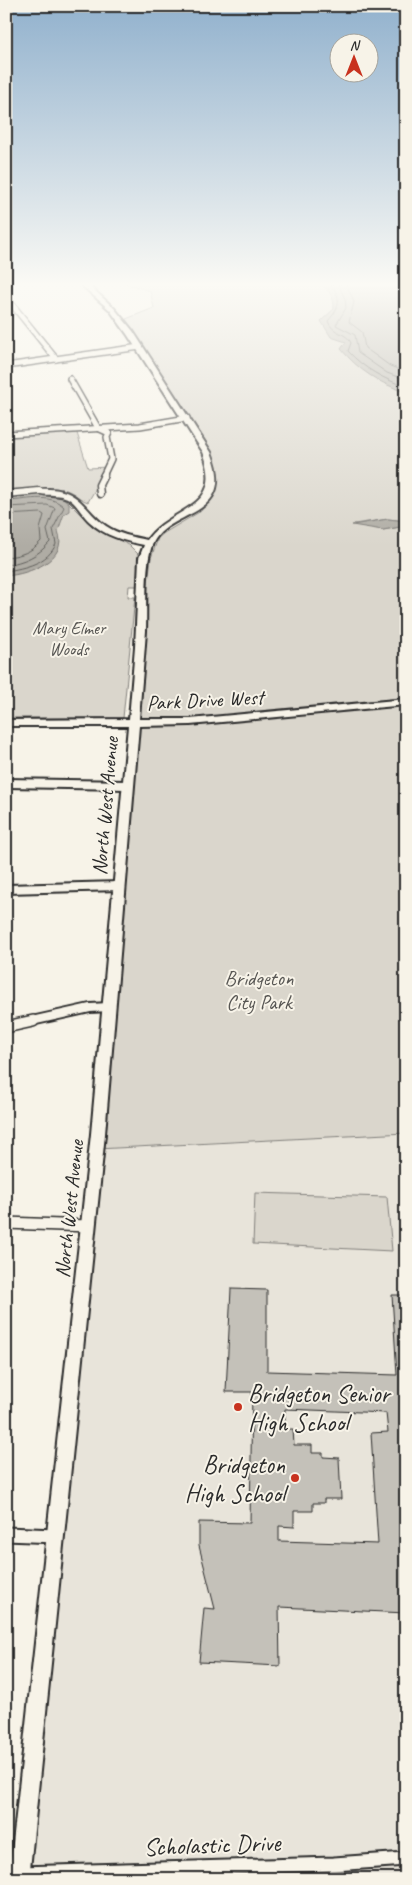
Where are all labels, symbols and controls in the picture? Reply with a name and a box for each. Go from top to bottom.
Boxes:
north arrow [330,32,380,82]
text: N [350,37,361,54]
park label: Mary Elmer Woods [33,617,107,660]
street label: Park Drive West [146,684,267,716]
street label: North West Avenue [86,735,124,876]
park label: Bridgeton City Park [225,965,294,1015]
street label: North West Avenue [49,1138,89,1279]
place label: Bridgeton Senior High School [248,1378,393,1439]
marker: Bridgeton Senior High School [232,1401,244,1413]
place label: Bridgeton High School [185,1449,290,1510]
marker: Bridgeton High School [289,1472,301,1484]
street label: Scholastic Drive [143,1827,283,1863]

